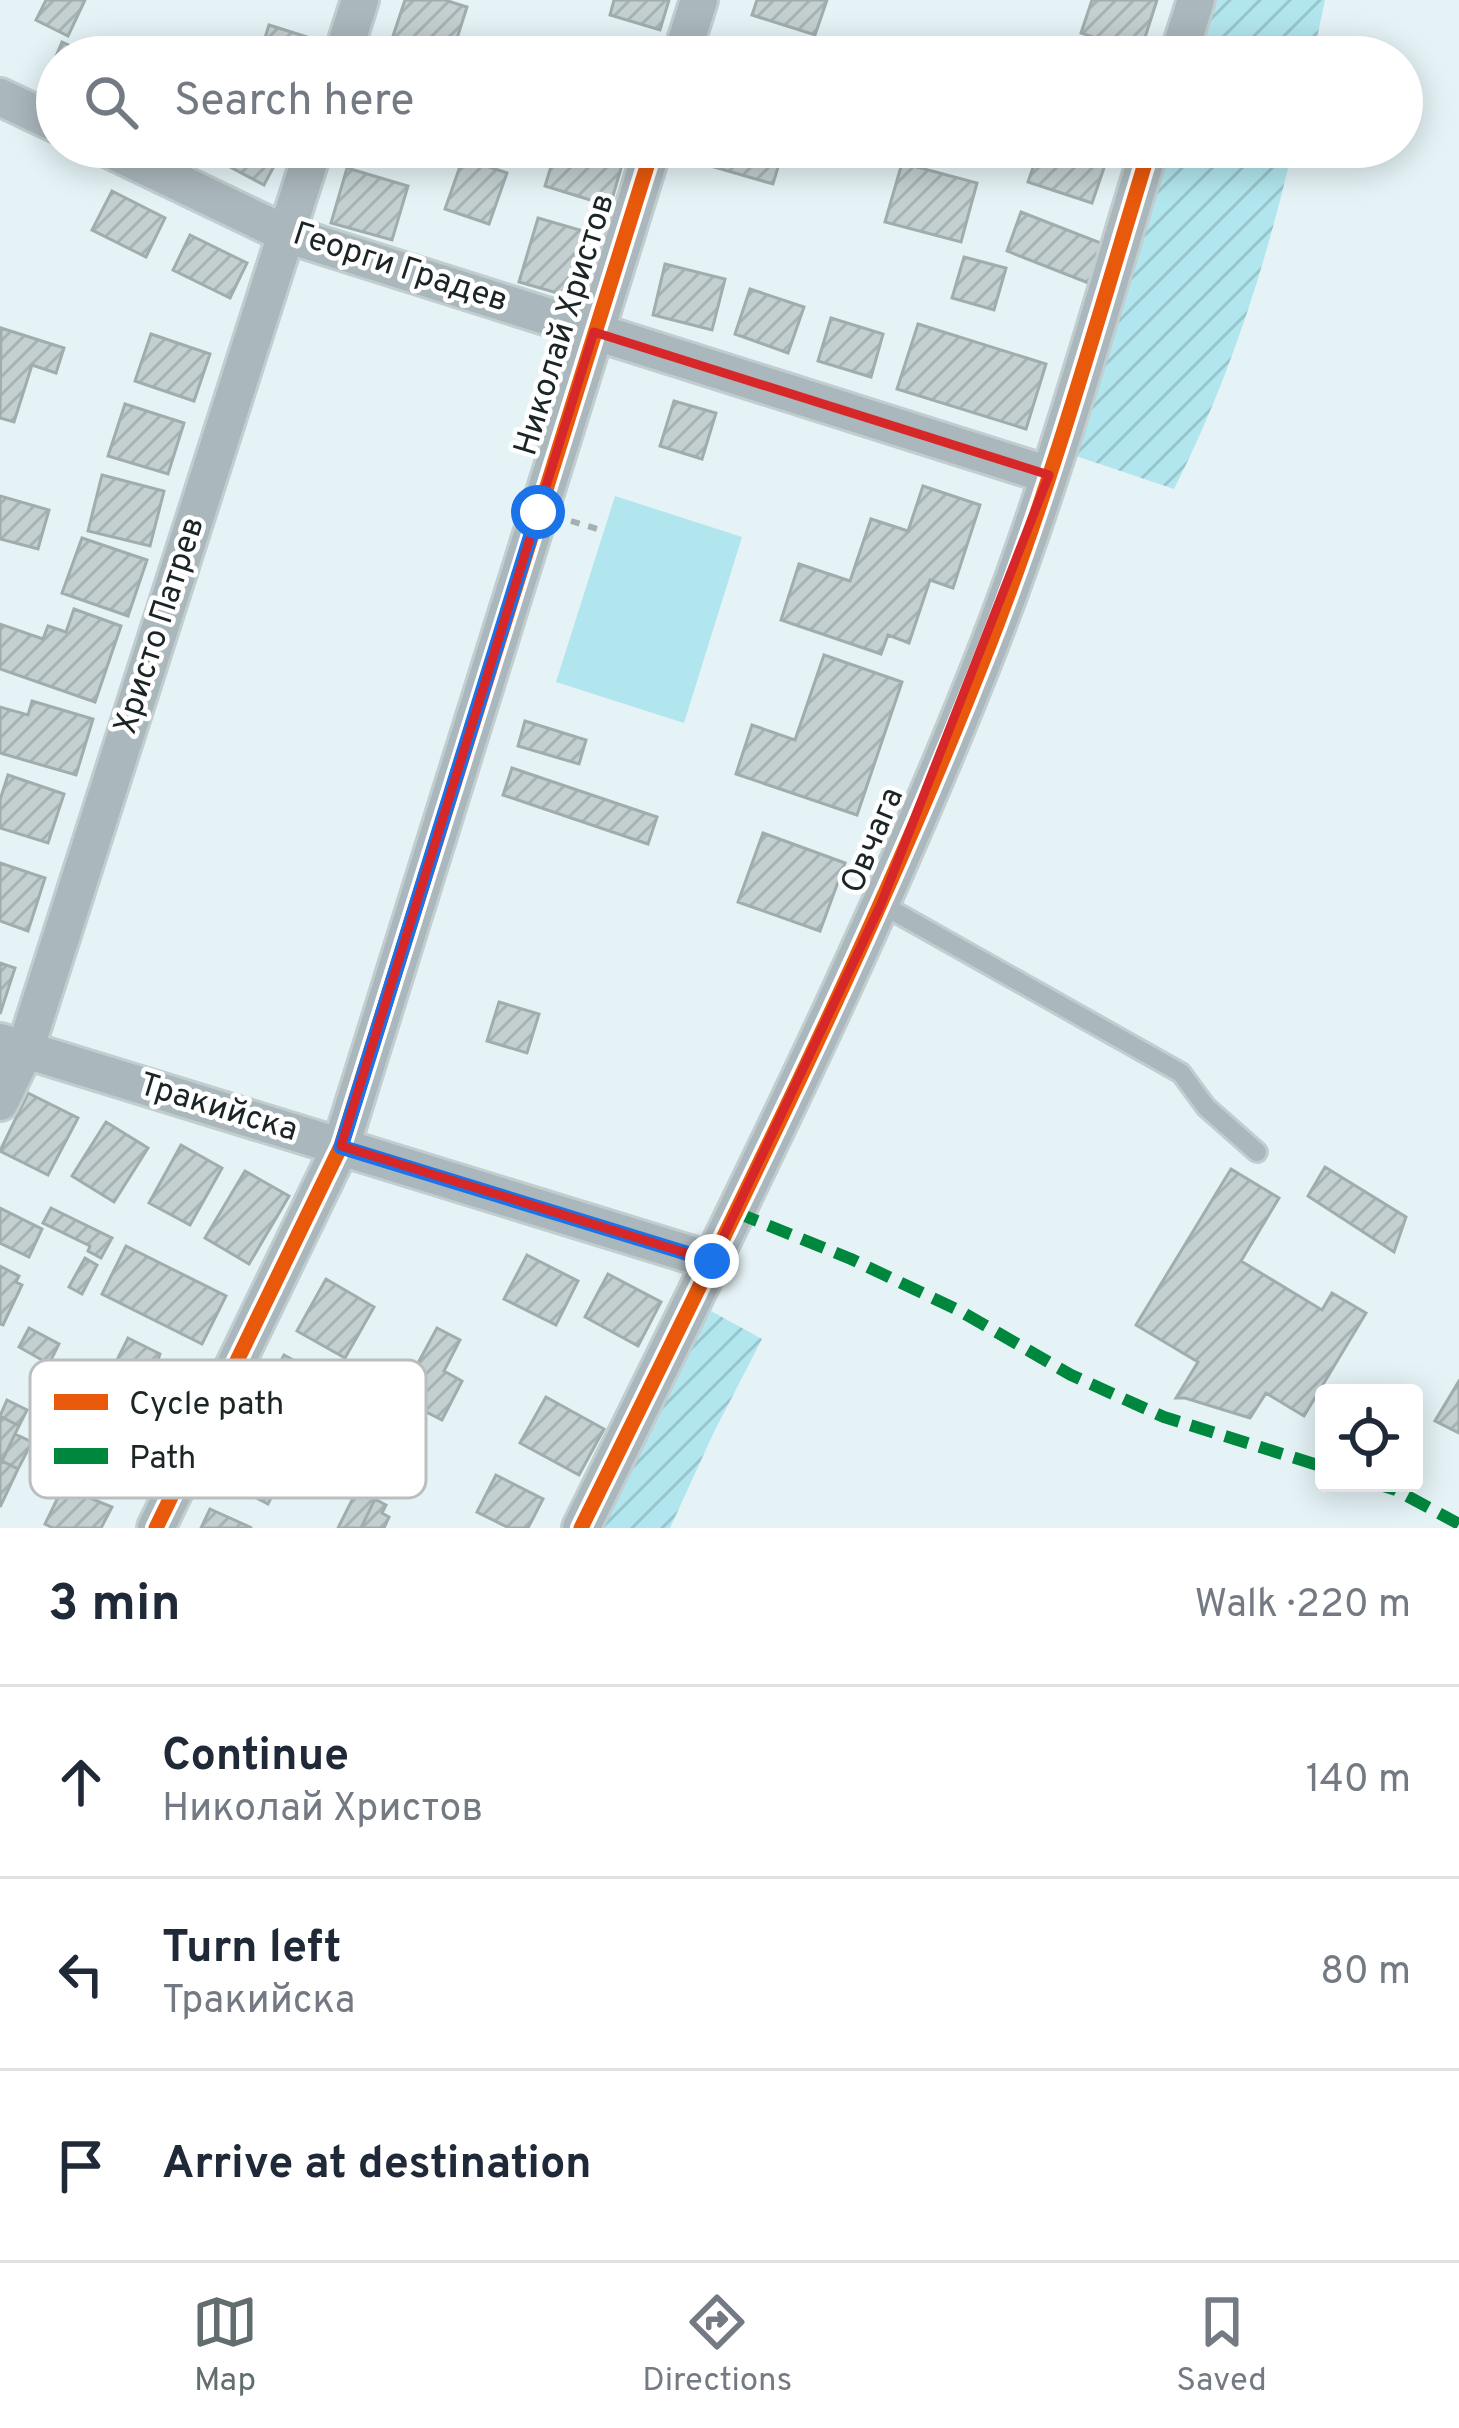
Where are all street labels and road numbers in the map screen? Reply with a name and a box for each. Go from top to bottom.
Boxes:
street label: Николай Христов [506,189,626,461]
street label: Георги Градев [287,215,513,323]
street label: Христо Патрев [106,512,216,740]
street label: Овчага [833,782,915,900]
street label: Тракийска [134,1065,302,1153]

